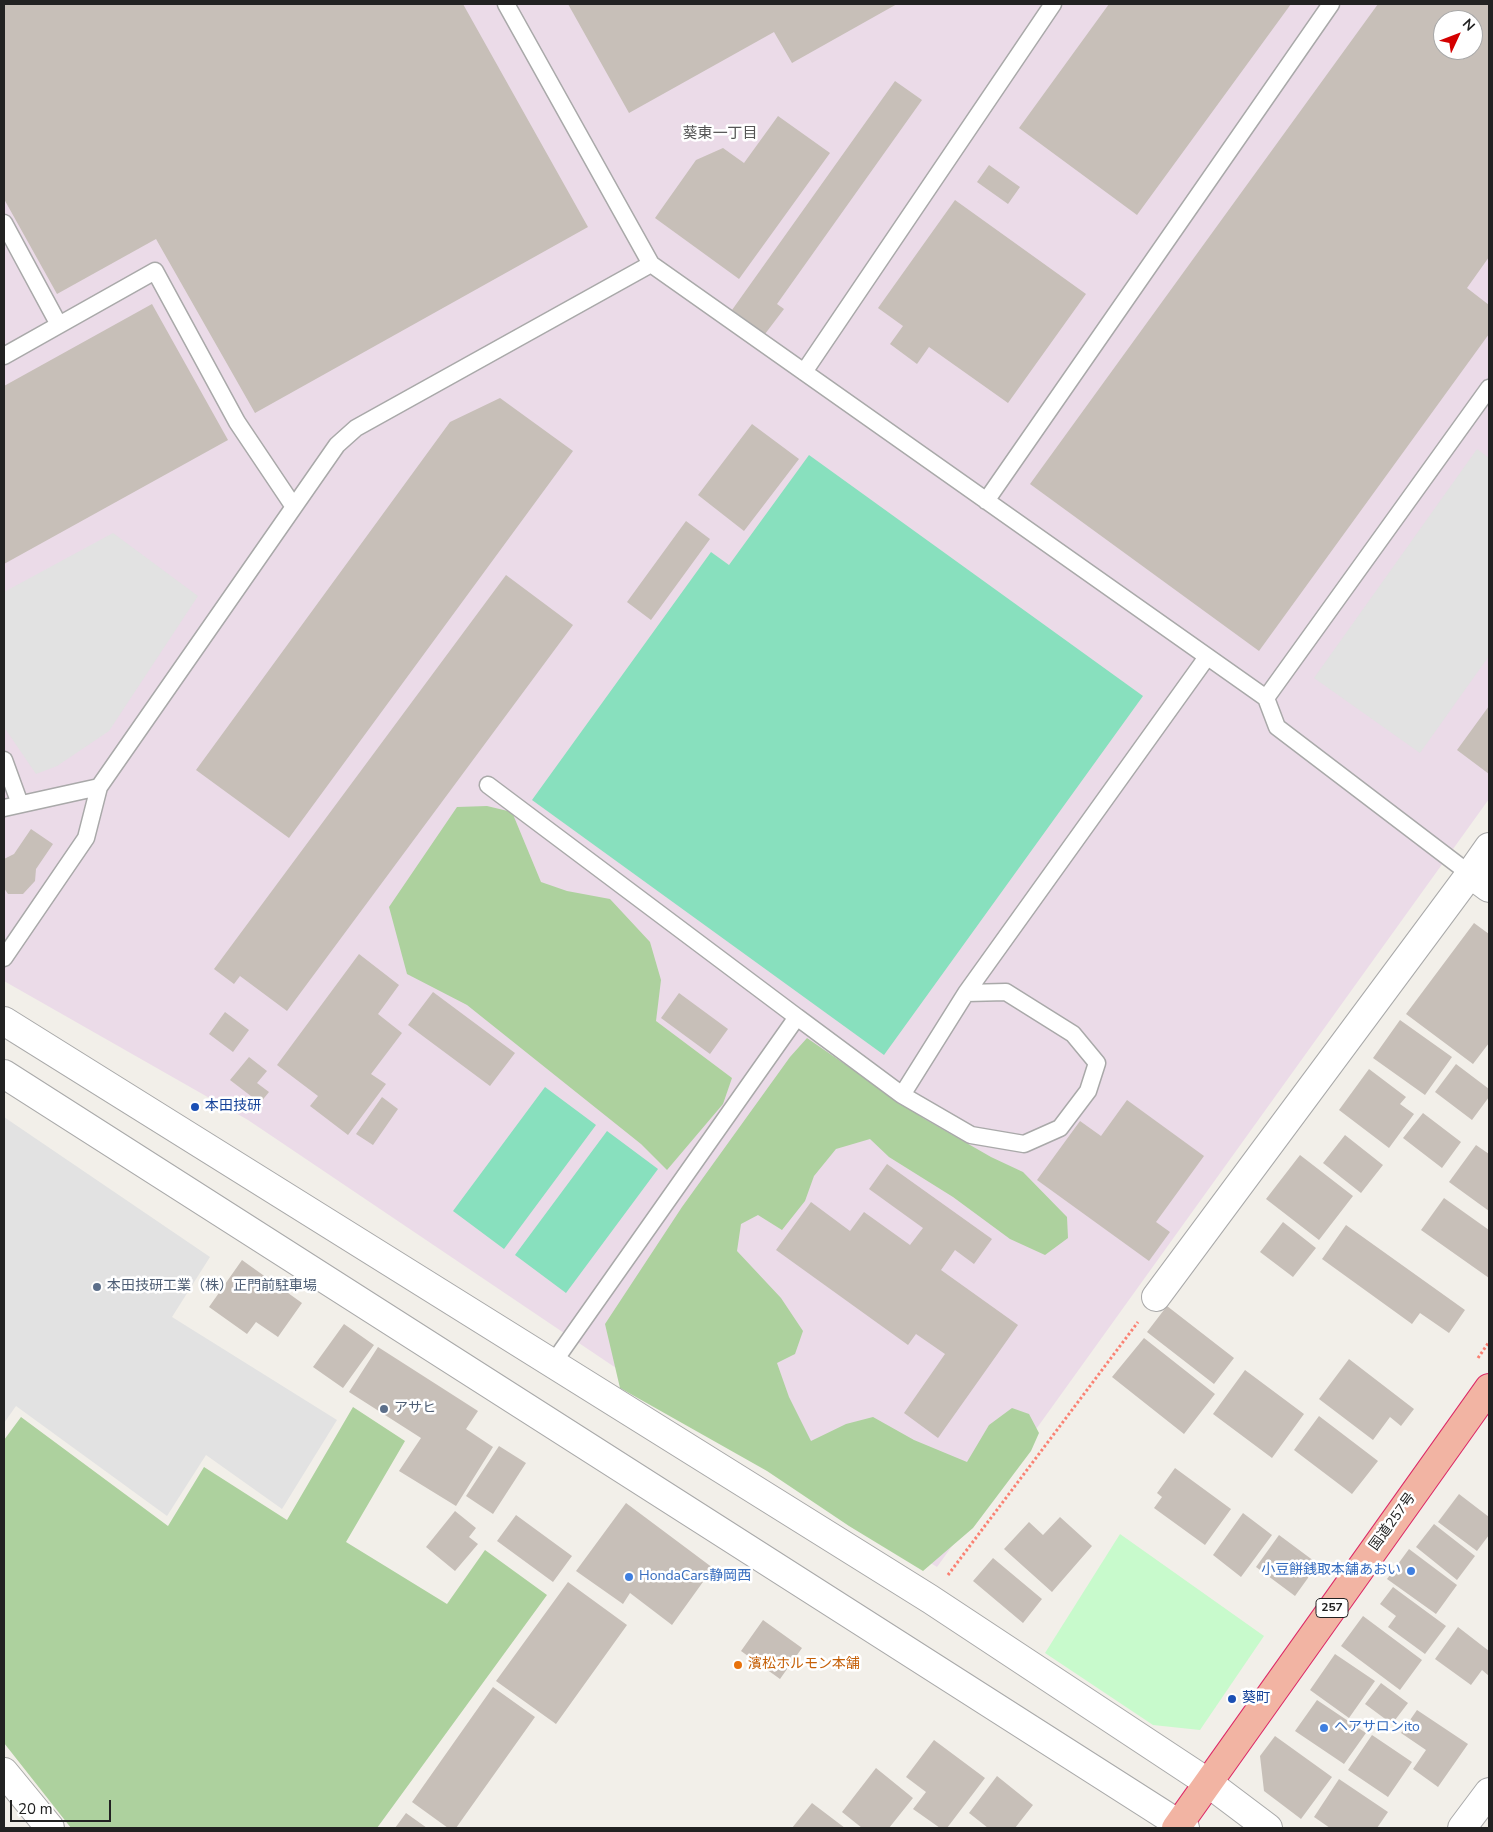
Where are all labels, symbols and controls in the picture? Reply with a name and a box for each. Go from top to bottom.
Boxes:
north arrow [1433,10,1483,60]
text: N [1458,15,1479,35]
district label: 葵東一丁目 [683,125,757,143]
place label: 本田技研 [205,1099,261,1115]
marker: 本田技研 [189,1101,201,1113]
place label: 本田技研工業（株）正門前駐車場 [107,1279,317,1295]
marker: 本田技研工業（株）正門前駐車場 [91,1281,103,1293]
place label: アサヒ [394,1401,436,1417]
marker: アサヒ [378,1403,390,1415]
street label: 国道257号 [1366,1490,1420,1554]
place label: 小豆餅銭取本舗あおい [1261,1563,1401,1579]
marker: 小豆餅銭取本舗あおい [1405,1565,1417,1577]
place label: HondaCars静岡西 [639,1569,751,1585]
marker: HondaCars静岡西 [623,1571,635,1583]
road number: 257 [1316,1599,1348,1618]
place label: 濱松ホルモン本舗 [748,1657,860,1673]
marker: 濱松ホルモン本舗 [732,1659,744,1671]
place label: 葵町 [1242,1691,1270,1707]
marker: 葵町 [1226,1693,1238,1705]
place label: ヘアサロンito [1334,1720,1420,1736]
marker: ヘアサロンito [1318,1722,1330,1734]
scale bar [12,1790,114,1822]
text: 20 m [18,1799,53,1819]

